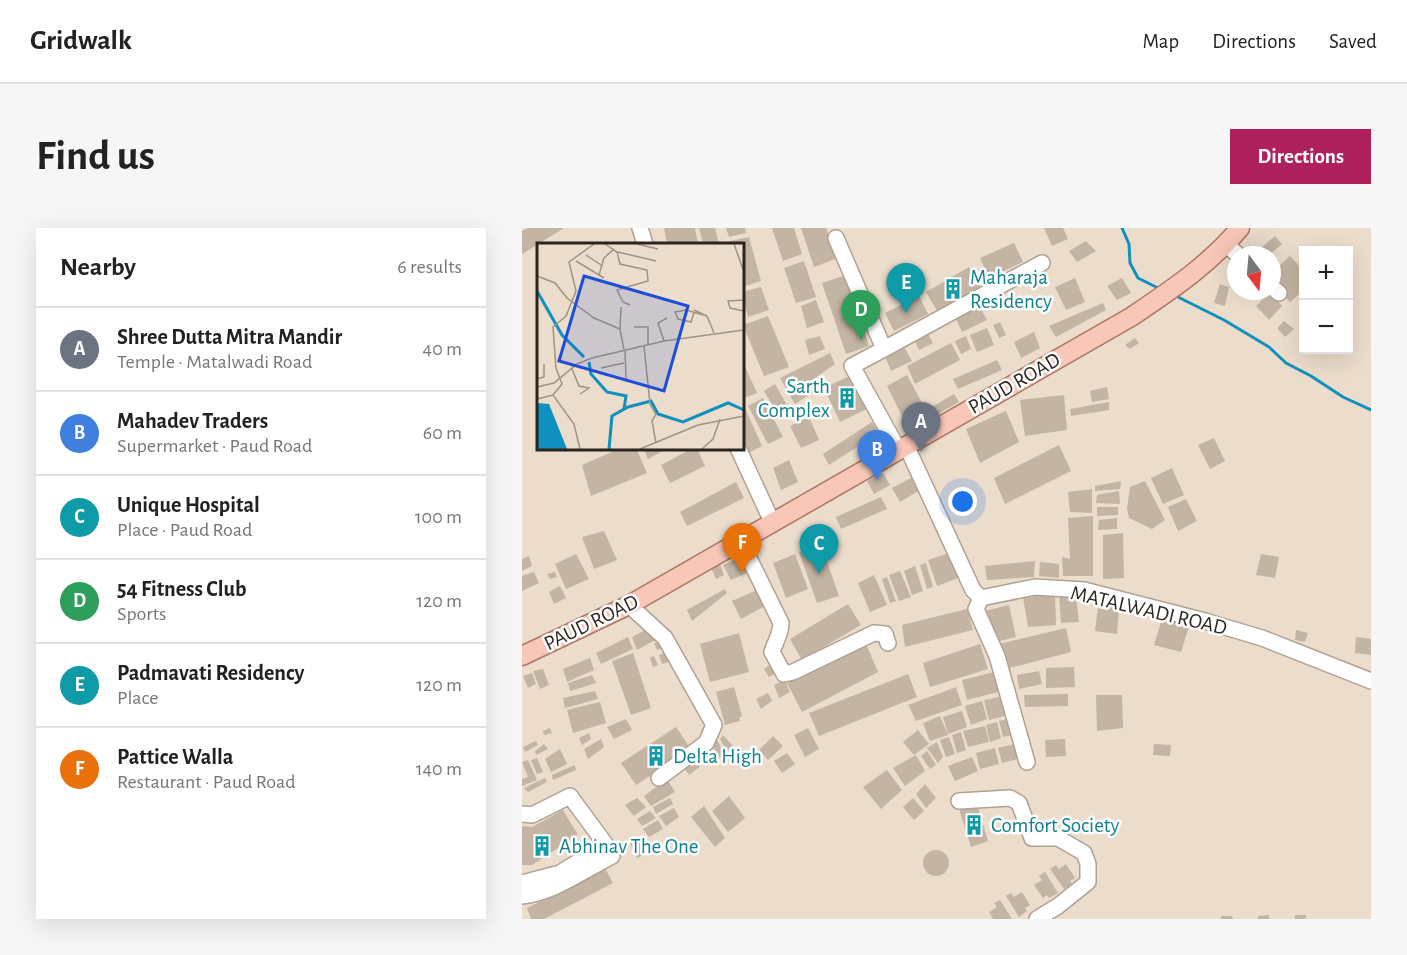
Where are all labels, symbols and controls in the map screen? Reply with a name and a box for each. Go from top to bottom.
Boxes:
text: Gridwalk [30,27,132,55]
text: Map [1143,31,1179,52]
text: Directions [1212,31,1296,52]
text: Saved [1329,31,1377,52]
button: Directions [1230,129,1371,184]
text: Find us [36,135,155,177]
inset map [537,243,744,450]
north arrow [1227,246,1281,300]
map controls [1299,246,1353,354]
button: + [1299,246,1353,300]
text: Nearby [60,254,136,280]
text: 6 results [397,257,462,277]
pin: E [886,264,926,313]
place label: Maharaja Residency [970,267,1052,312]
building icon: Maharaja Residency [941,277,965,301]
pin: D [842,291,880,340]
button: − [1299,300,1353,354]
text: Shree Dutta Mitra Mandir [117,326,342,348]
text: A [74,339,86,359]
text: 40 m [423,339,462,359]
street label: PAUD ROAD [965,349,1064,418]
text: Temple · Matalwadi Road [117,352,312,372]
place label: Sarth Complex [758,376,830,421]
building icon: Sarth Complex [835,386,859,410]
pin: A [902,402,940,452]
text: Mahadev Traders [117,410,268,432]
text: B [74,423,85,443]
text: 60 m [423,423,462,443]
pin: B [858,430,896,480]
text: Supermarket · Paud Road [117,436,312,456]
your location [948,487,977,516]
text: Unique Hospital [117,494,260,516]
text: C [74,507,85,527]
text: 100 m [415,507,462,527]
text: Place · Paud Road [117,520,252,540]
pin: F [722,524,762,573]
pin: C [800,524,838,574]
text: 54 Fitness Club [117,578,247,600]
street label: MATALWADI ROAD [1069,582,1229,639]
text: D [73,591,86,611]
text: 120 m [416,591,462,611]
street label: PAUD ROAD [541,591,642,654]
text: Sports [117,604,166,624]
text: Padmavati Residency [117,662,304,684]
text: E [74,675,85,695]
text: 120 m [416,675,462,695]
text: Place [117,688,158,708]
building icon: Delta High [644,744,668,768]
text: Pattice Walla [117,746,233,768]
place label: Delta High [673,746,762,767]
text: F [75,759,84,779]
text: 140 m [416,759,462,779]
text: Restaurant · Paud Road [117,772,296,792]
building icon: Comfort Society [962,813,986,837]
place label: Comfort Society [991,815,1120,836]
building icon: Abhinav The One [530,834,554,858]
place label: Abhinav The One [559,836,699,857]

